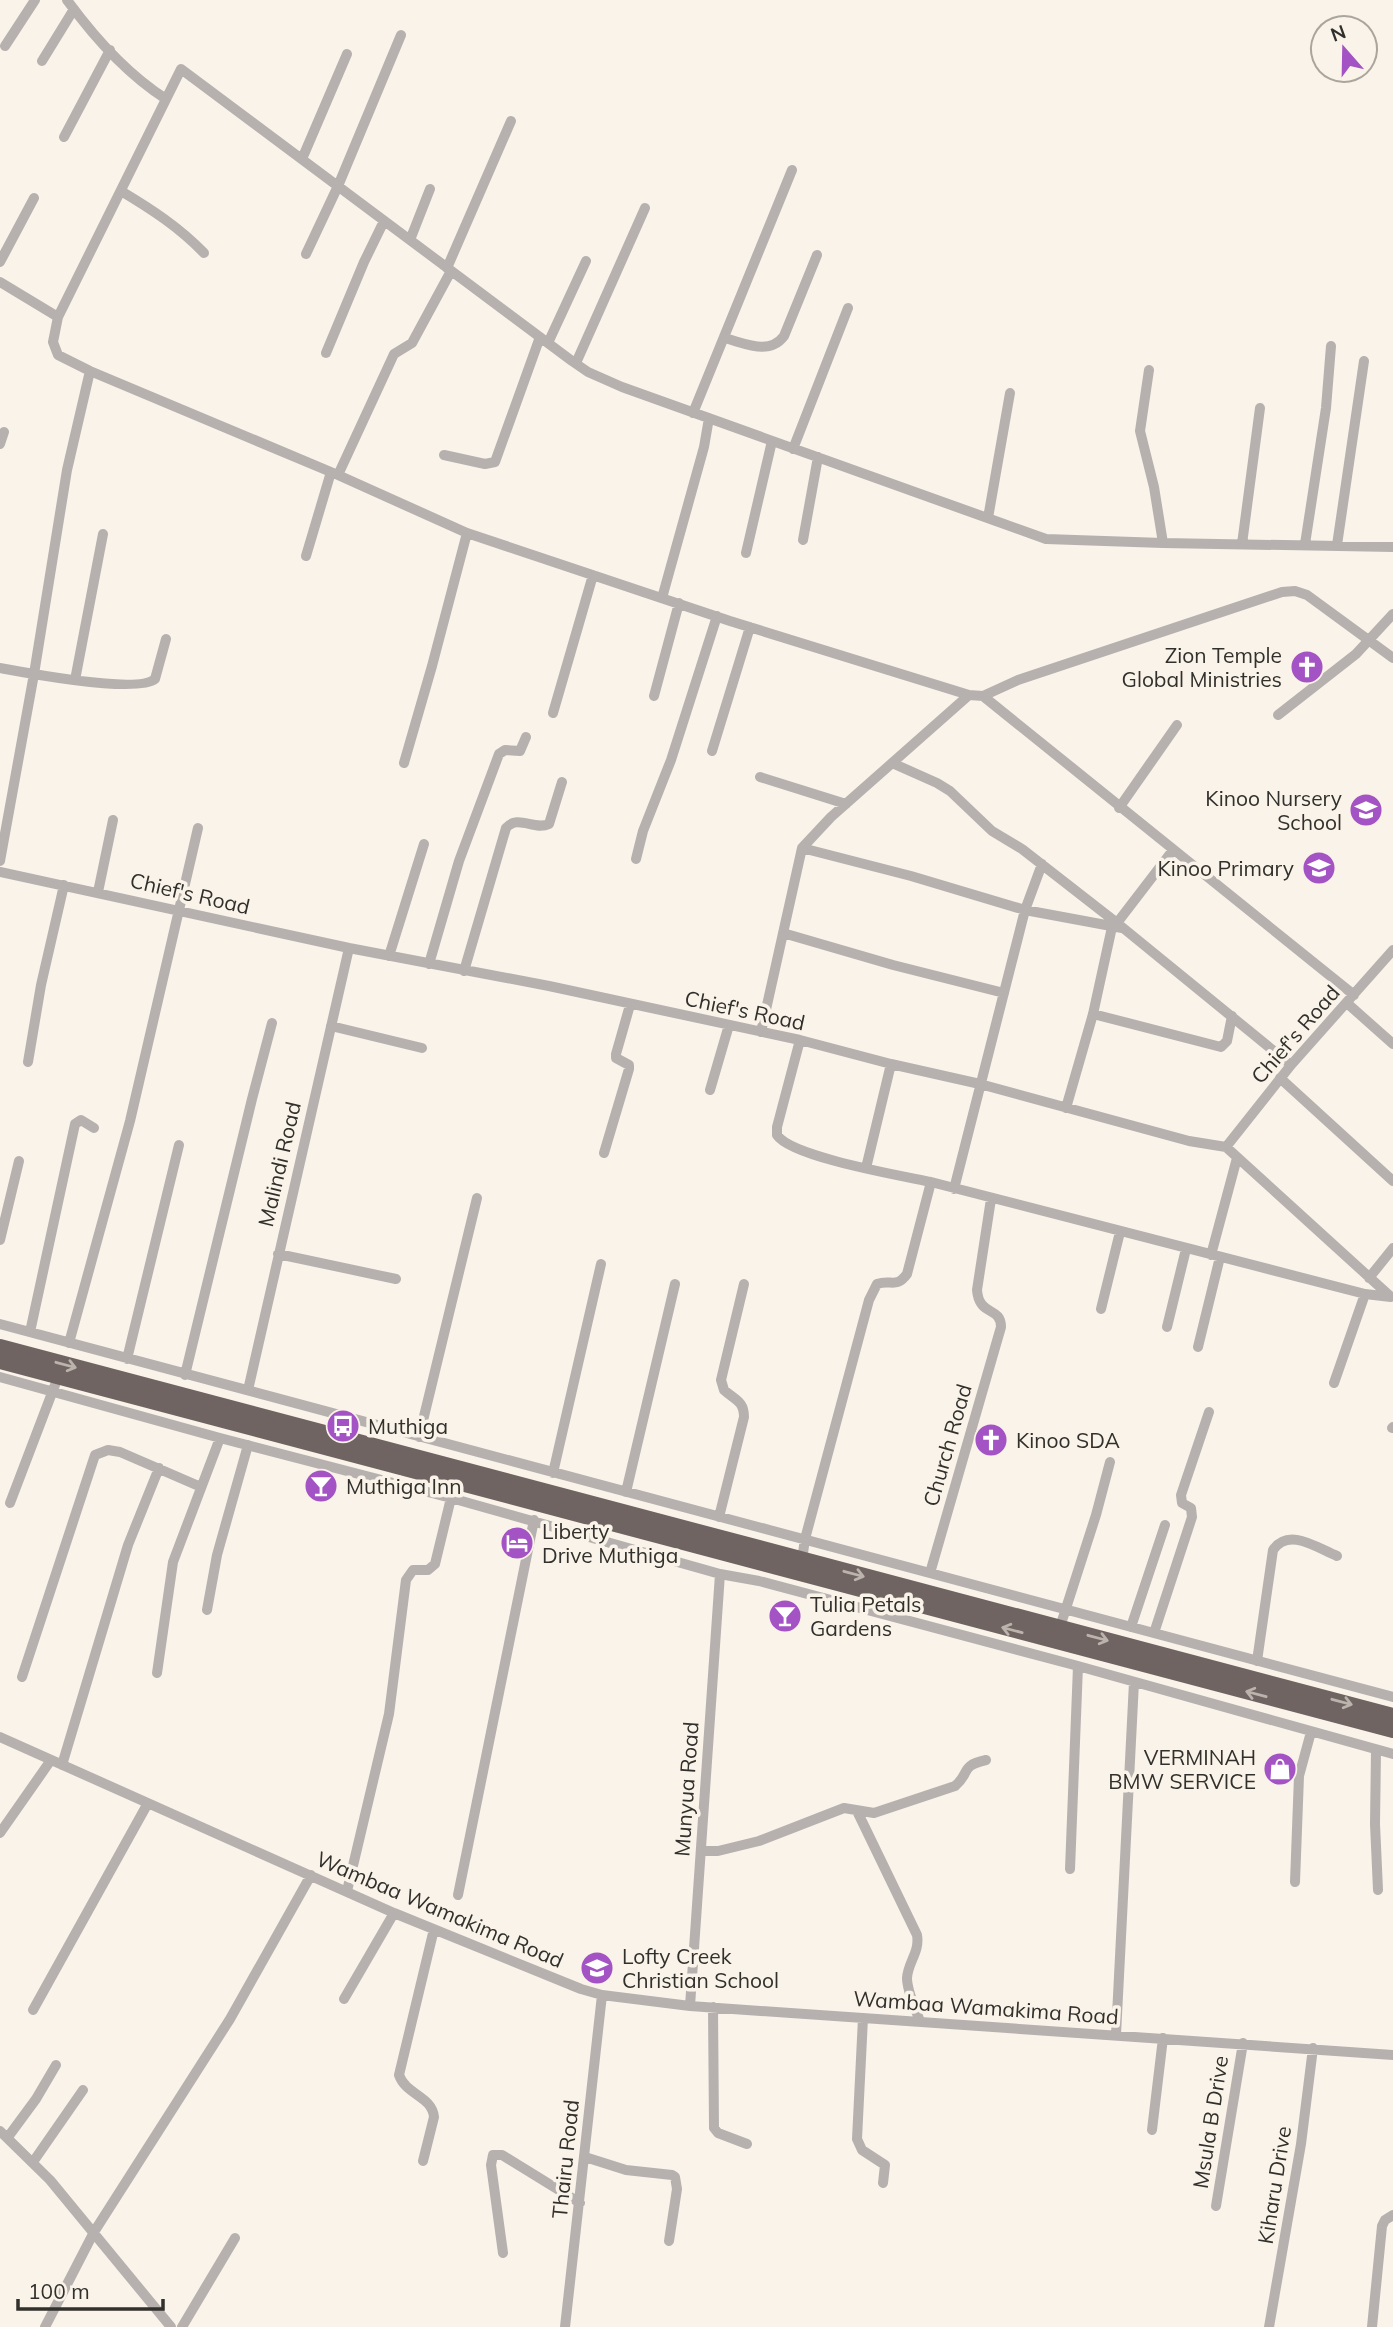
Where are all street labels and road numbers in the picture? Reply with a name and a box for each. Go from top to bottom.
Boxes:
street label: Chief's Road [128,867,252,919]
street label: Chief's Road [1245,979,1345,1089]
street label: Chief's Road [683,985,807,1035]
street label: Malindi Road [252,1099,306,1229]
street label: Church Road [917,1381,977,1509]
street label: Munyua Road [668,1721,704,1857]
street label: Wambaa Wamakima Road [312,1845,568,1973]
street label: Wambaa Wamakima Road [852,1985,1120,2029]
street label: Msula B Drive [1187,2054,1233,2190]
street label: Thairu Road [546,2098,584,2220]
street label: Kiharu Drive [1252,2124,1296,2246]

